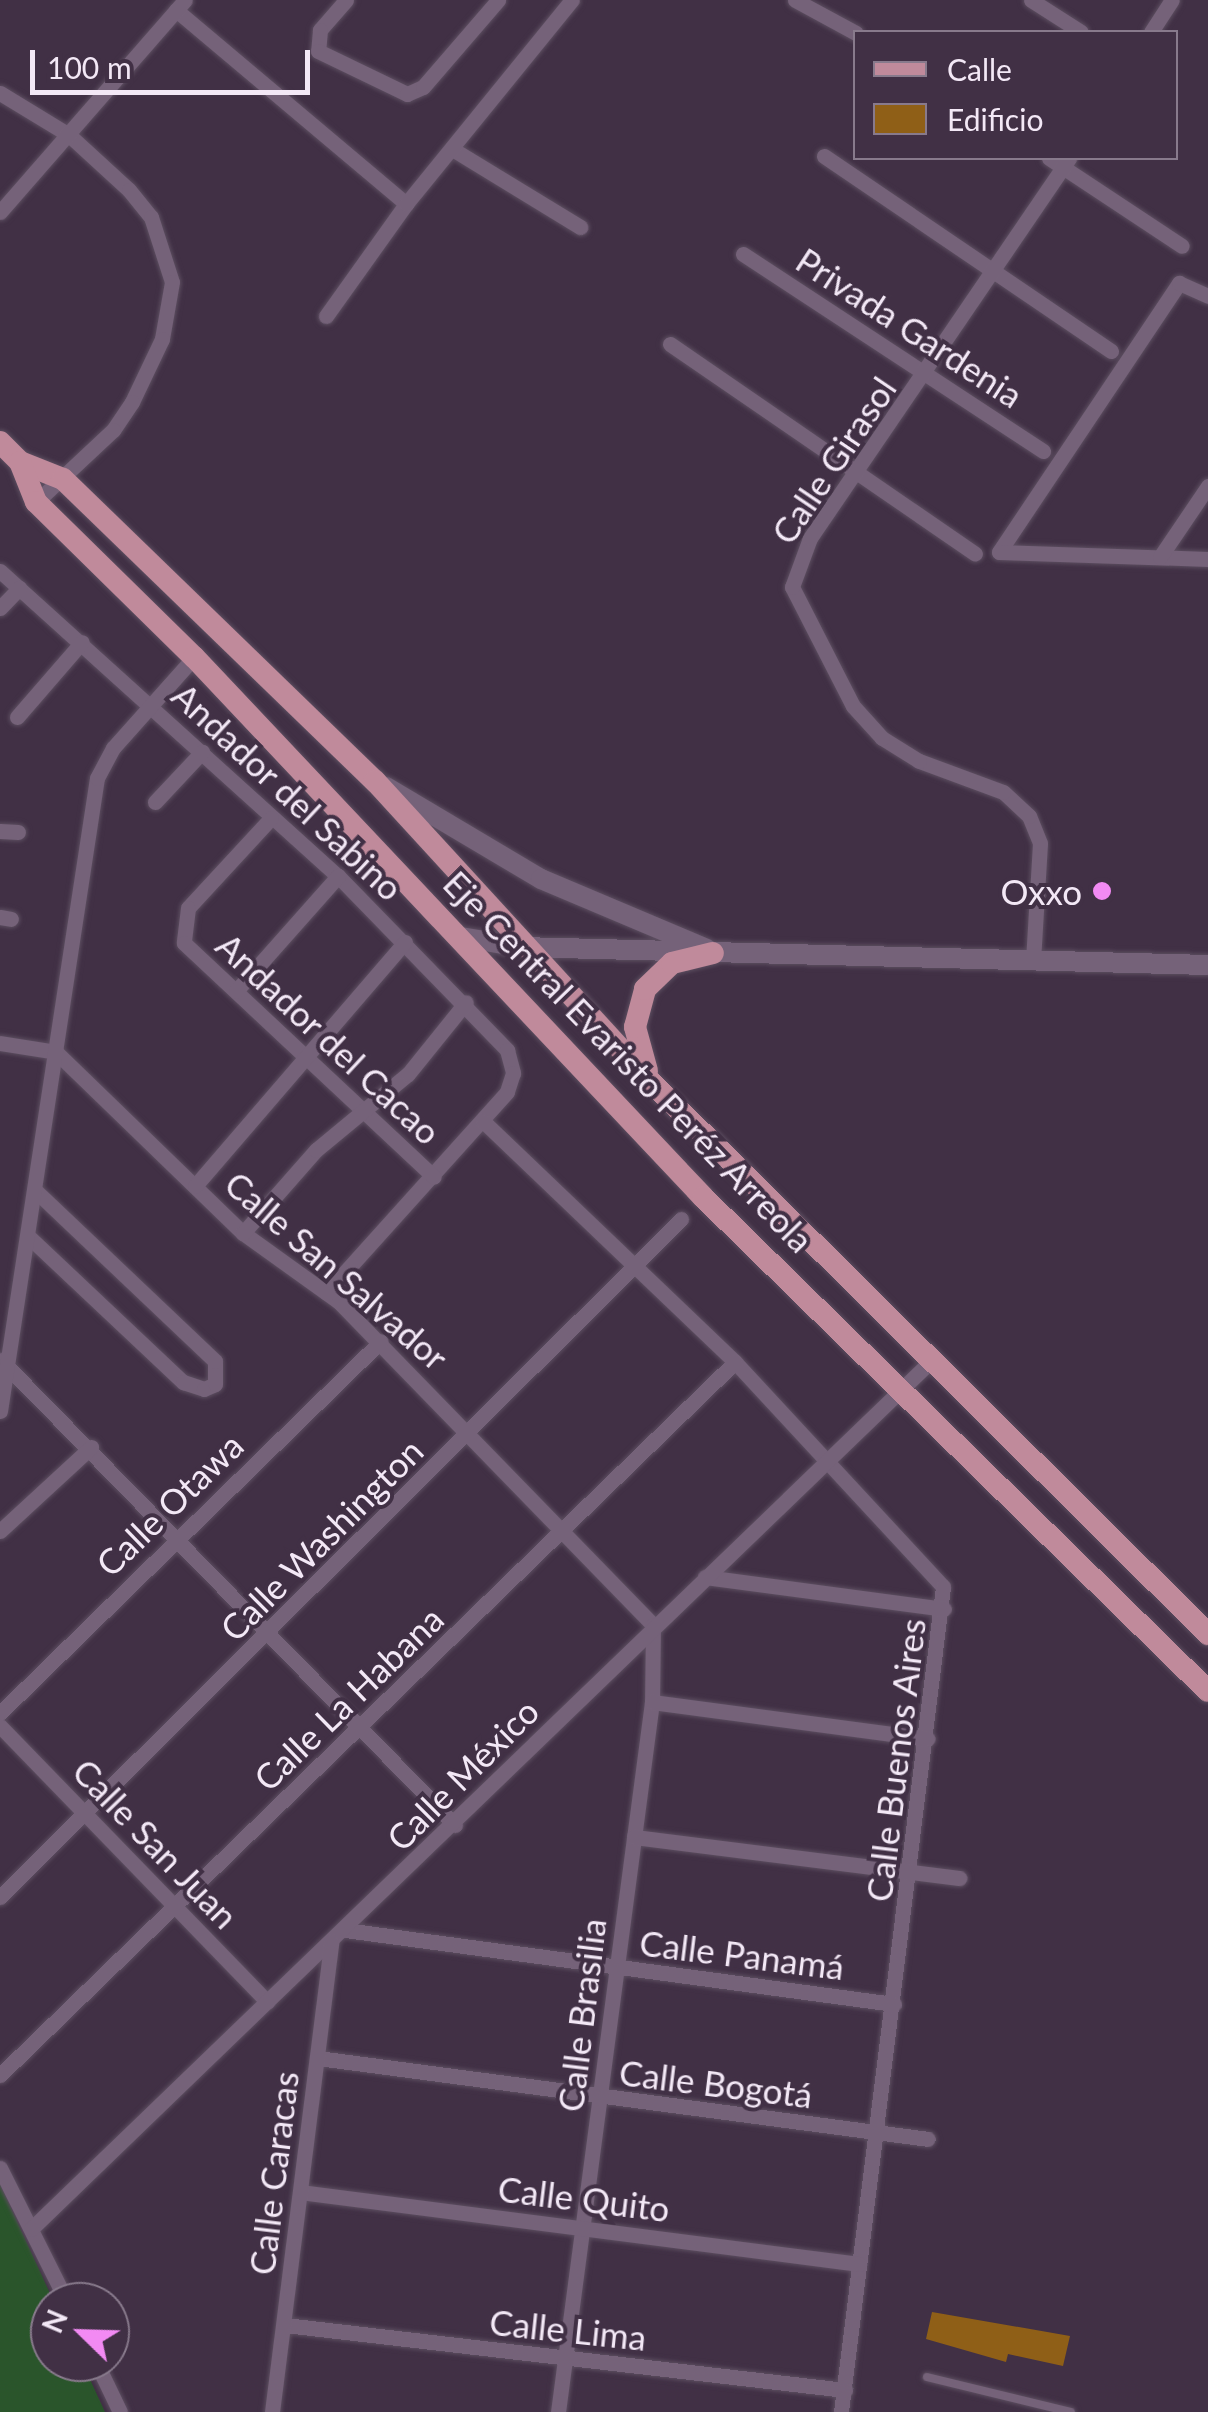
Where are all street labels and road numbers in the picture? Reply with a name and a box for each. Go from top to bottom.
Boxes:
street label: Privada Gardenia [789,238,1031,416]
street label: Calle Girasol [762,369,904,551]
street label: Andador del Sabino [164,673,412,909]
street label: Eje Central Evaristo Peréz Arreola [435,861,823,1261]
street label: Andador del Cacao [208,923,450,1153]
street label: Calle San Salvador [217,1162,457,1378]
street label: Calle Otawa [87,1424,251,1584]
street label: Calle Washington [211,1429,431,1649]
street label: Calle La Habana [245,1597,451,1799]
street label: Calle Buenos Aires [857,1615,933,1905]
street label: Calle México [377,1689,547,1859]
street label: Calle San Juan [64,1749,248,1937]
street label: Calle Brasilia [548,1916,614,2114]
street label: Calle Panamá [637,1921,847,1987]
street label: Calle Bogotá [617,2050,815,2116]
street label: Calle Caracas [240,2069,306,2277]
street label: Calle Quito [496,2167,672,2229]
street label: Calle Lima [488,2300,648,2358]

